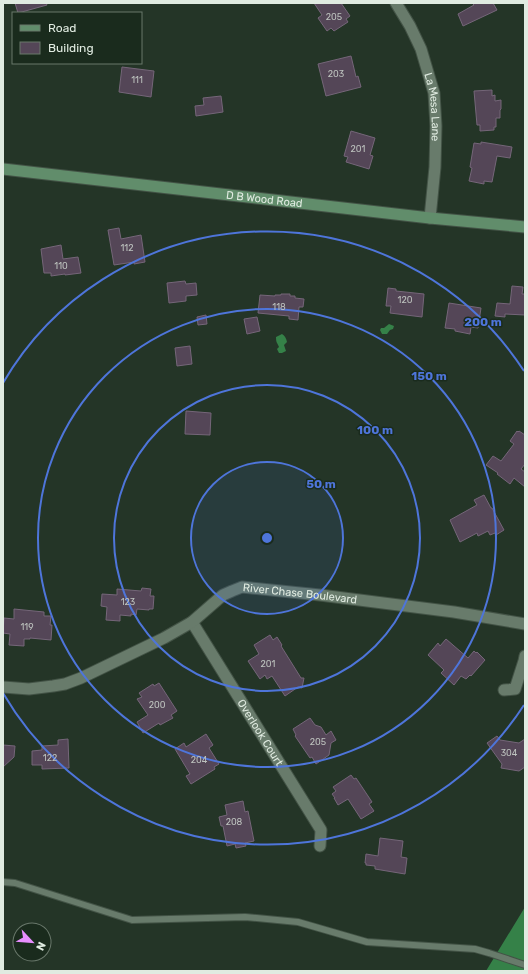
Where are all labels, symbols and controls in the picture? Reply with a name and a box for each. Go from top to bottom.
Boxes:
legend [12,12,142,64]
house number: 205 [326,12,342,22]
text: Road [48,21,76,35]
text: Building [48,41,94,55]
house number: 203 [328,69,344,79]
street label: La Mesa Lane [421,71,442,141]
house number: 111 [131,75,143,85]
house number: 201 [351,144,366,154]
street label: D B Wood Road [225,189,303,210]
house number: 112 [121,243,134,253]
house number: 110 [54,261,68,271]
house number: 120 [398,295,413,305]
house number: 118 [272,302,286,312]
text: 200 m [464,315,502,329]
text: 150 m [411,369,447,383]
text: 100 m [357,423,393,437]
text: 50 m [306,477,336,491]
centre of rings [260,531,274,545]
street label: River Chase Boulevard [242,581,358,607]
house number: 123 [121,597,135,607]
house number: 119 [20,622,34,632]
house number: 201 [261,659,276,669]
street label: Overlook Court [235,697,286,769]
house number: 200 [149,700,166,710]
house number: 205 [310,737,326,747]
house number: 304 [501,748,518,758]
house number: 122 [43,753,57,763]
house number: 204 [191,755,208,765]
house number: 208 [226,817,243,827]
north arrow [12,922,52,962]
text: N [33,940,48,953]

